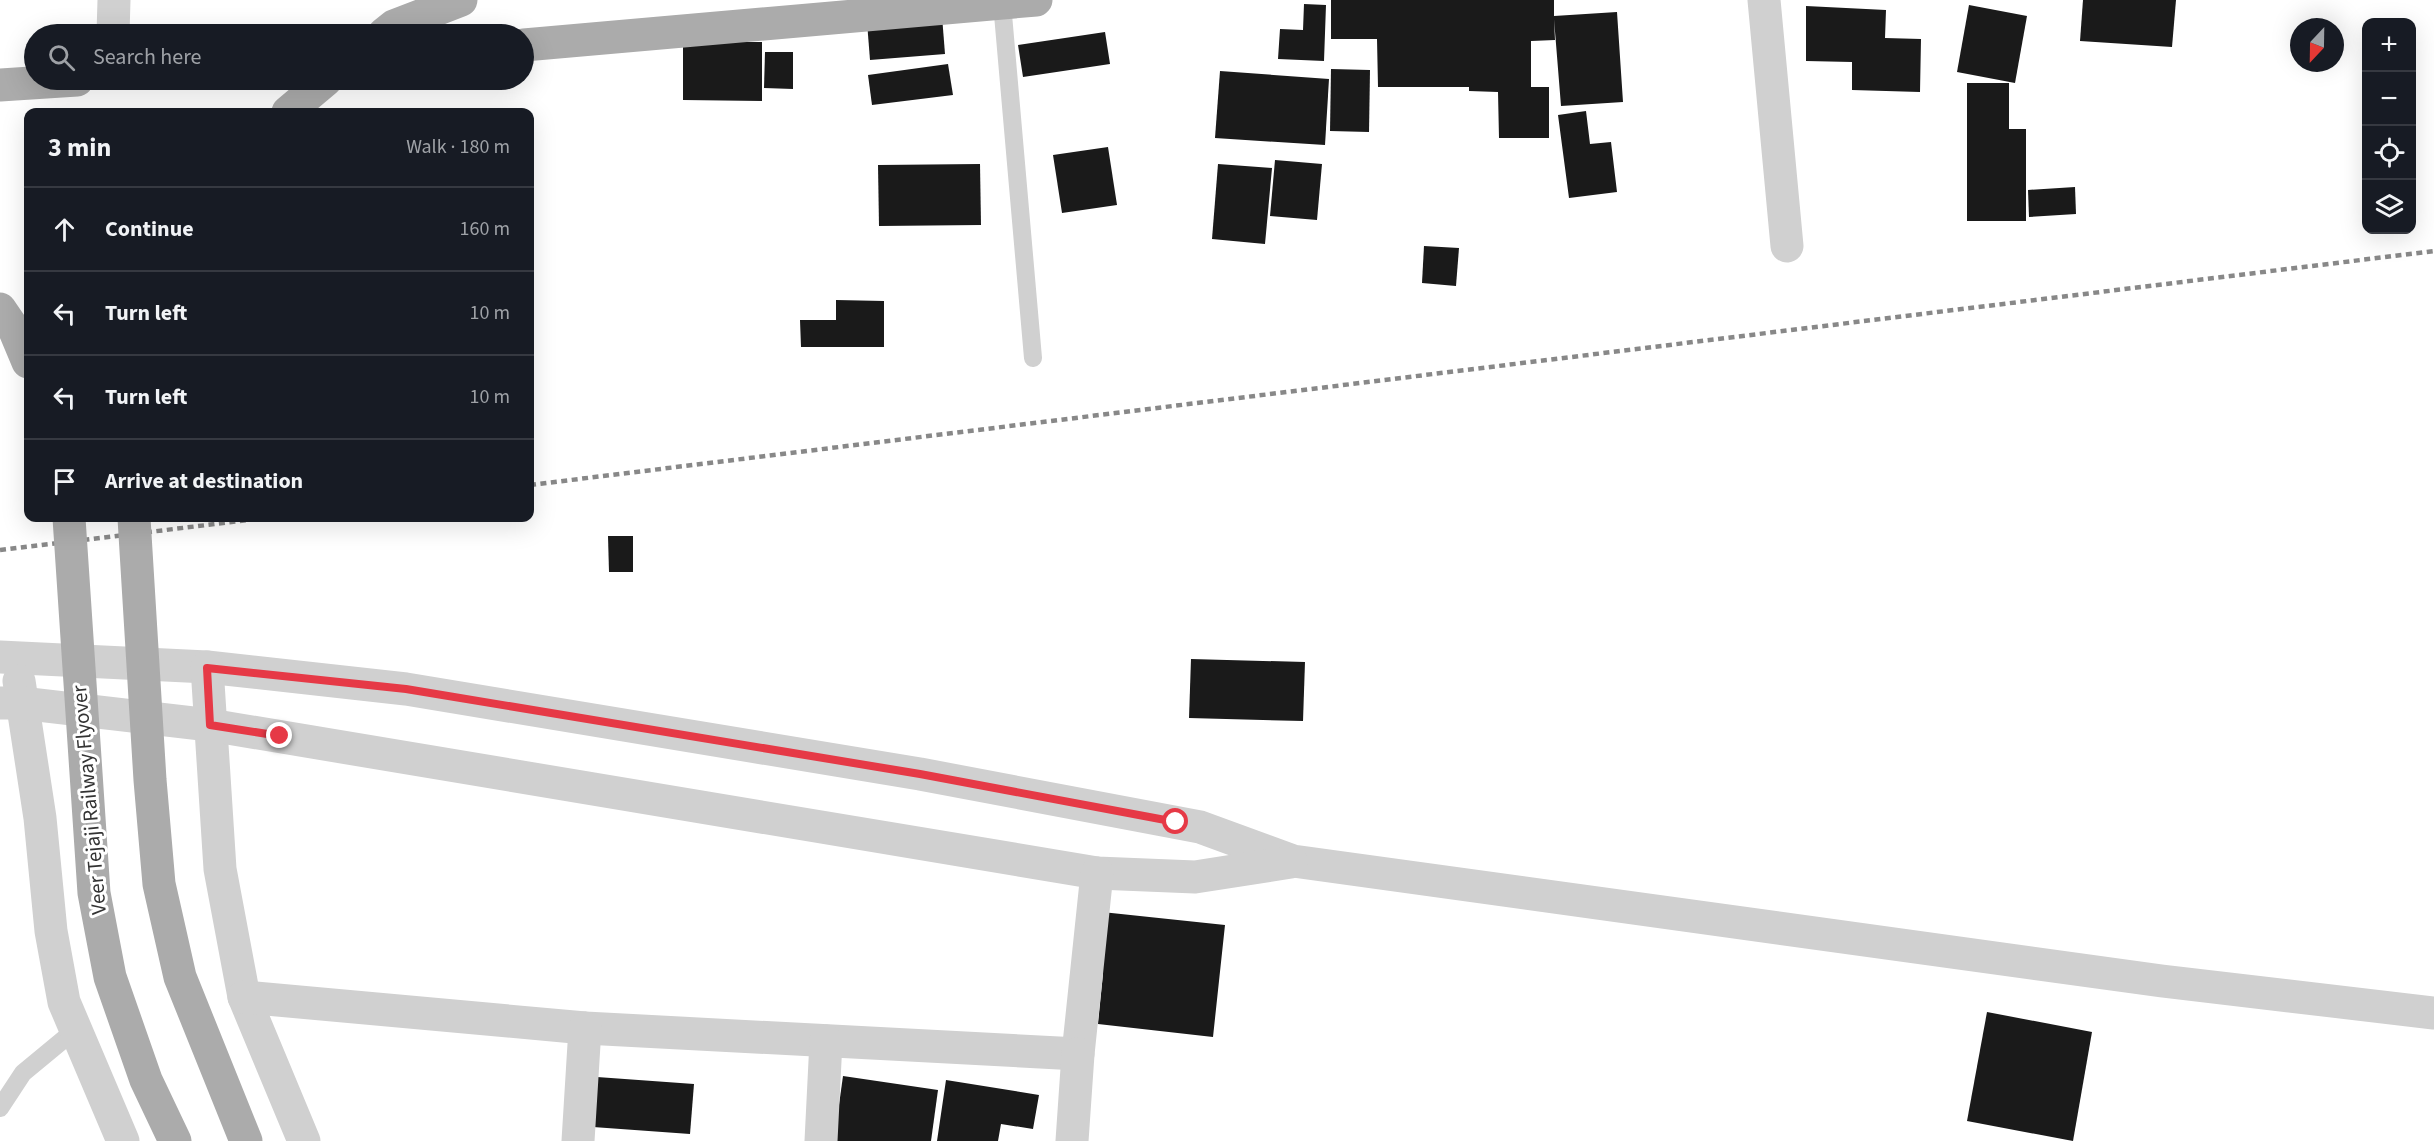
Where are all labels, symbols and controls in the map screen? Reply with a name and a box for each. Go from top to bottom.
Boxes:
north arrow [2290,18,2344,72]
map controls [2362,18,2416,234]
button: + [2362,18,2416,72]
search box [24,24,534,90]
icon: search [45,41,78,74]
text: Search here [93,41,201,73]
button: − [2362,72,2416,126]
button: locate [2362,126,2416,180]
text: 3 min [48,129,111,166]
text: Walk · 180 m [406,133,510,161]
button: layers [2362,180,2416,234]
icon: ahead [48,213,81,246]
text: Continue [105,213,194,245]
text: 160 m [460,215,510,243]
icon: left [48,297,81,330]
text: Turn left [105,297,187,329]
text: 10 m [470,299,510,327]
icon: left [48,381,81,414]
text: Turn left [105,381,187,413]
text: 10 m [470,383,510,411]
icon: arrive [48,465,81,498]
text: Arrive at destination [105,465,303,497]
street label: Veer Tejaji Railway Flyover [64,683,114,916]
route end [266,722,292,748]
route start [1162,808,1188,834]

